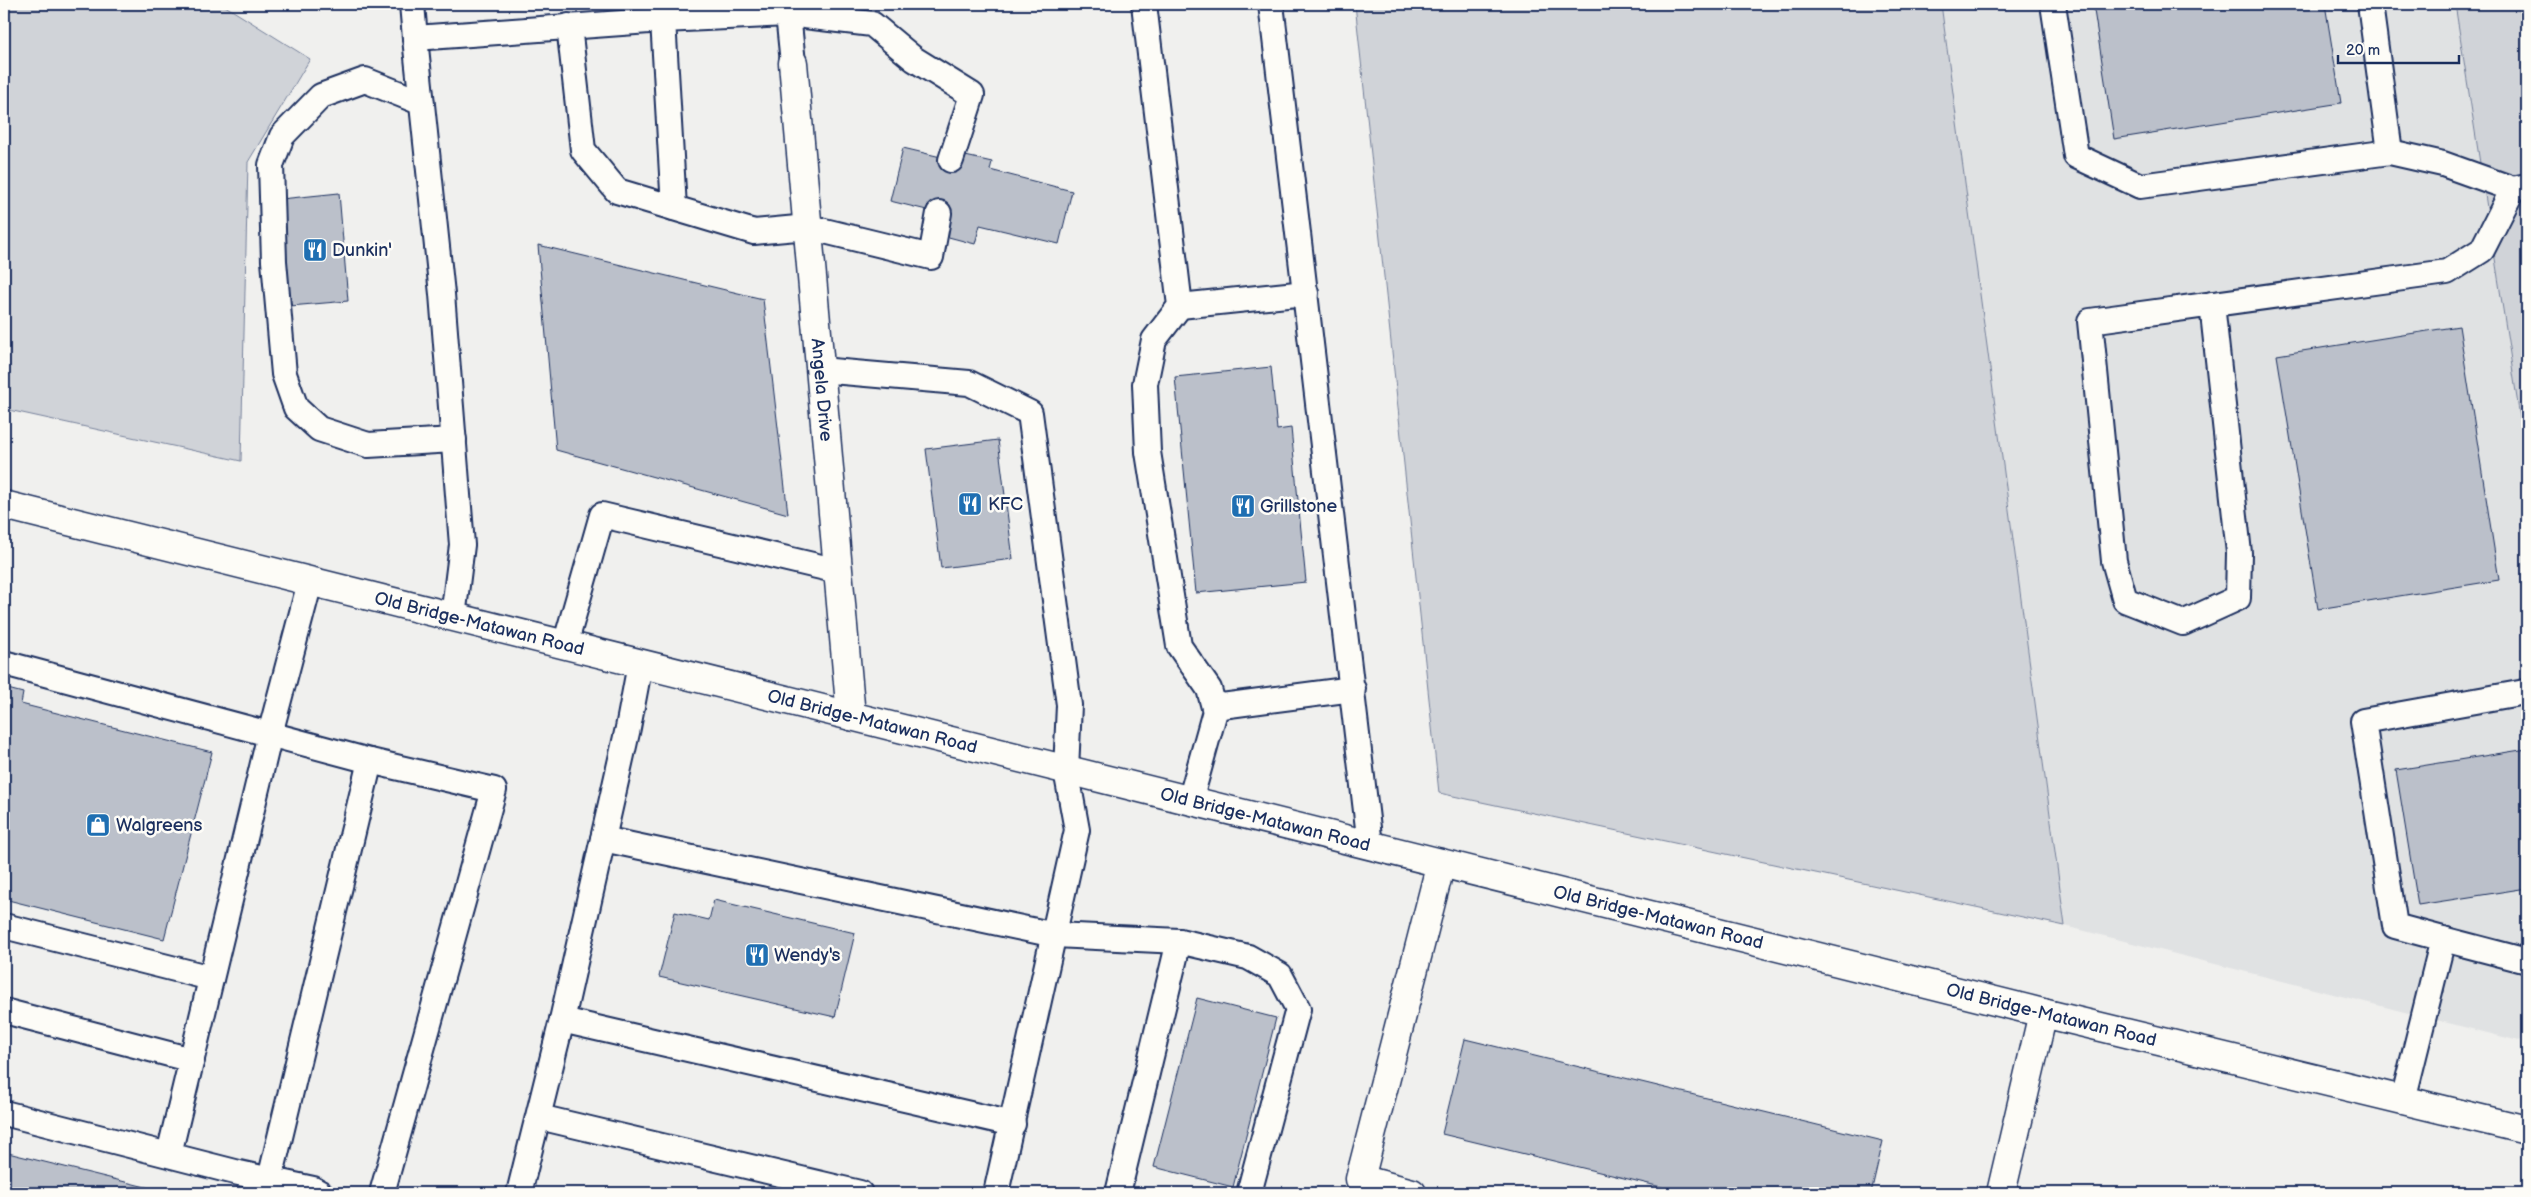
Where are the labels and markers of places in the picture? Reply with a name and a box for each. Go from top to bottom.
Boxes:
restaurant icon: Dunkin' [302,237,328,263]
place label: Dunkin' [332,240,392,261]
restaurant icon: KFC [957,491,983,517]
restaurant icon: Grillstone [1230,493,1256,519]
place label: KFC [988,494,1023,515]
place label: Grillstone [1260,496,1338,517]
shop icon: Walgreens [85,812,111,838]
place label: Walgreens [116,815,202,836]
restaurant icon: Wendy's [744,942,770,968]
place label: Wendy's [774,945,840,966]

